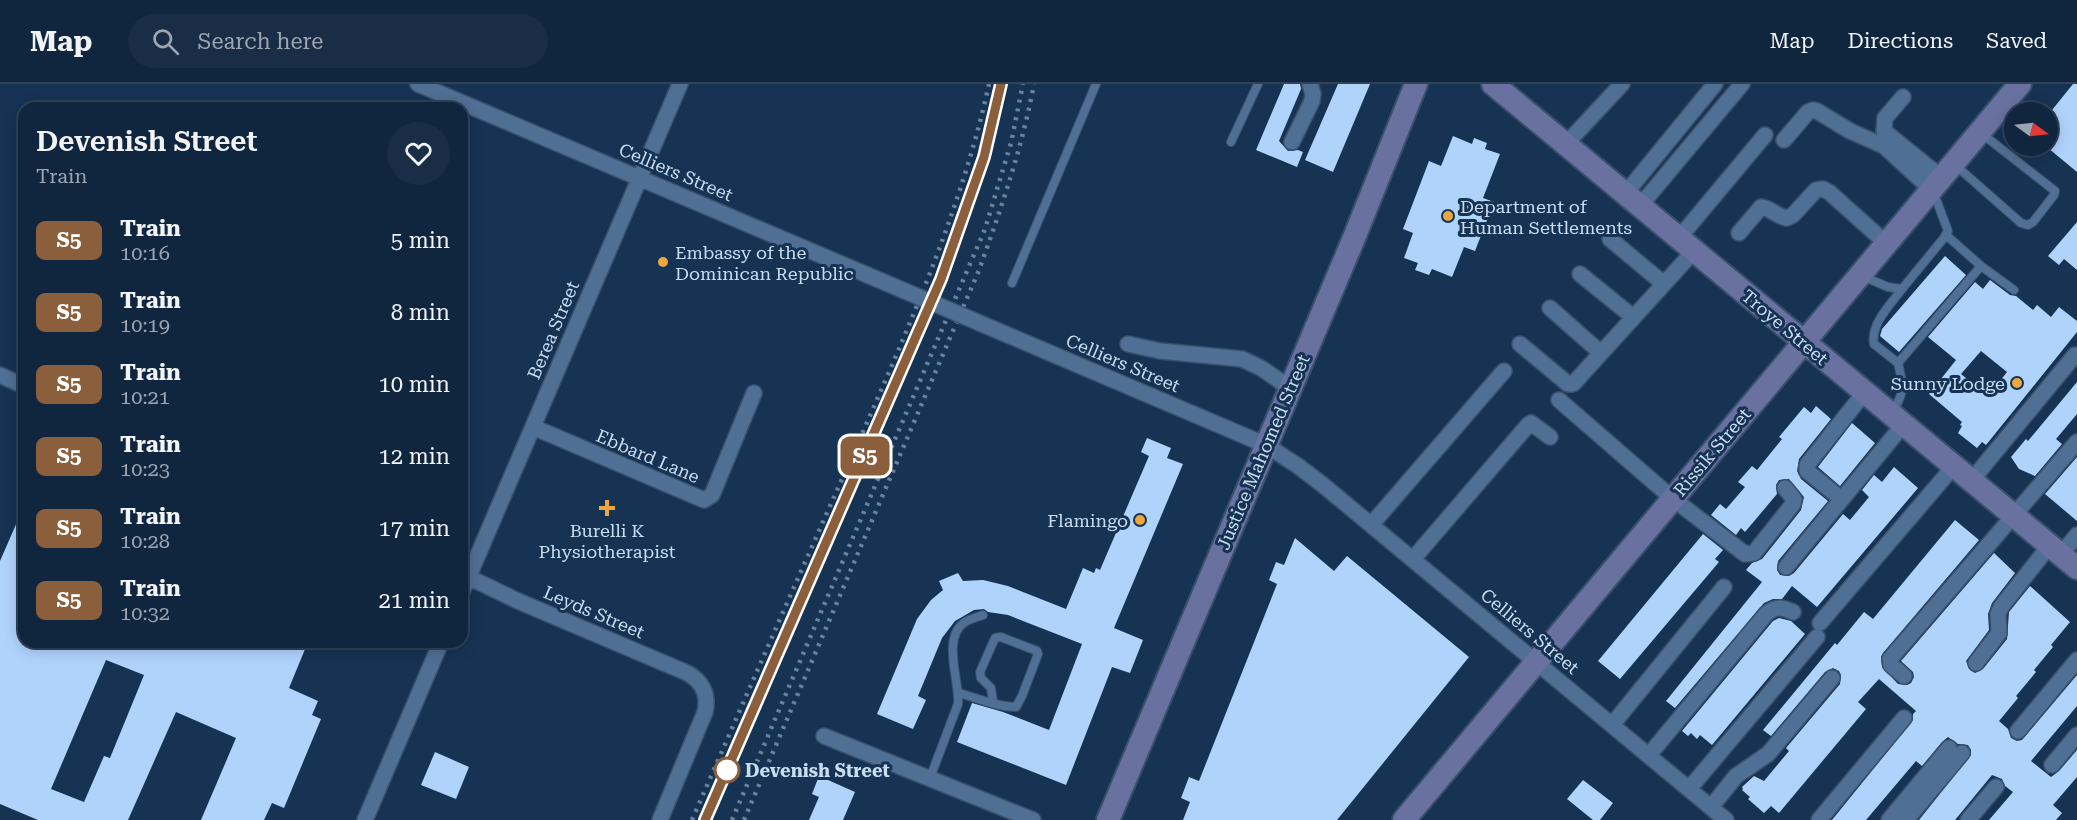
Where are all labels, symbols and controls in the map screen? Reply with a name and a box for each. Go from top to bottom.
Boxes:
search box [128,14,548,68]
text: Map [30,25,92,58]
icon: search [149,25,182,58]
text: Search here [197,29,323,54]
text: Map [1770,29,1814,53]
text: Directions [1847,29,1953,53]
text: Saved [1986,29,2047,53]
north arrow [2004,102,2058,156]
map controls [2004,102,2058,156]
button: heart [387,122,450,185]
text: Devenish Street [36,125,258,158]
street label: Celliers Street [616,139,736,206]
text: Train [36,164,87,188]
place label: Department of Human Settlements [1460,196,1632,238]
marker: Department of Human Settlements [1441,209,1455,223]
text: Train [120,216,181,241]
text: S5 [57,228,81,252]
text: 5 min [391,228,450,253]
text: 10:16 [120,241,170,265]
place label: Embassy of the Dominican Republic [675,242,854,284]
marker: Embassy of the Dominican Republic [656,255,670,269]
street label: Berea Street [523,277,583,382]
street label: Troye Street [1738,285,1833,369]
text: Train [120,288,181,313]
text: S5 [57,300,81,324]
text: 8 min [391,300,450,325]
text: 10:19 [120,313,170,337]
street label: Celliers Street [1063,330,1183,397]
street label: Justice Mahomed Street [1212,351,1314,553]
text: Train [120,360,181,385]
text: S5 [57,372,81,396]
text: 10 min [379,372,450,397]
place label: Sunny Lodge [1891,373,2005,394]
marker: Sunny Lodge [2010,376,2024,390]
text: 10:21 [120,385,170,409]
street label: Rissik Street [1669,403,1755,500]
street label: Ebbard Lane [593,425,703,487]
text: Train [120,432,181,457]
line badge: S5 [838,436,892,476]
text: S5 [57,444,81,468]
text: 12 min [379,444,450,469]
text: S5 [853,444,877,468]
text: 10:23 [120,457,170,481]
marker: Burelli K Physiotherapist [598,499,616,517]
text: Train [120,504,181,529]
place label: Flamingo [1047,510,1128,531]
marker: Flamingo [1133,513,1147,527]
text: S5 [57,516,81,540]
text: 17 min [379,516,450,541]
place label: Burelli K Physiotherapist [539,520,676,562]
text: 10:28 [120,529,170,553]
text: Train [120,576,181,601]
street label: Leyds Street [540,581,648,643]
street label: Celliers Street [1477,584,1584,678]
text: S5 [57,588,81,612]
text: 21 min [379,588,450,613]
text: 10:32 [120,601,170,625]
marker: Devenish Street [714,757,740,783]
place label: Devenish Street [745,760,890,781]

